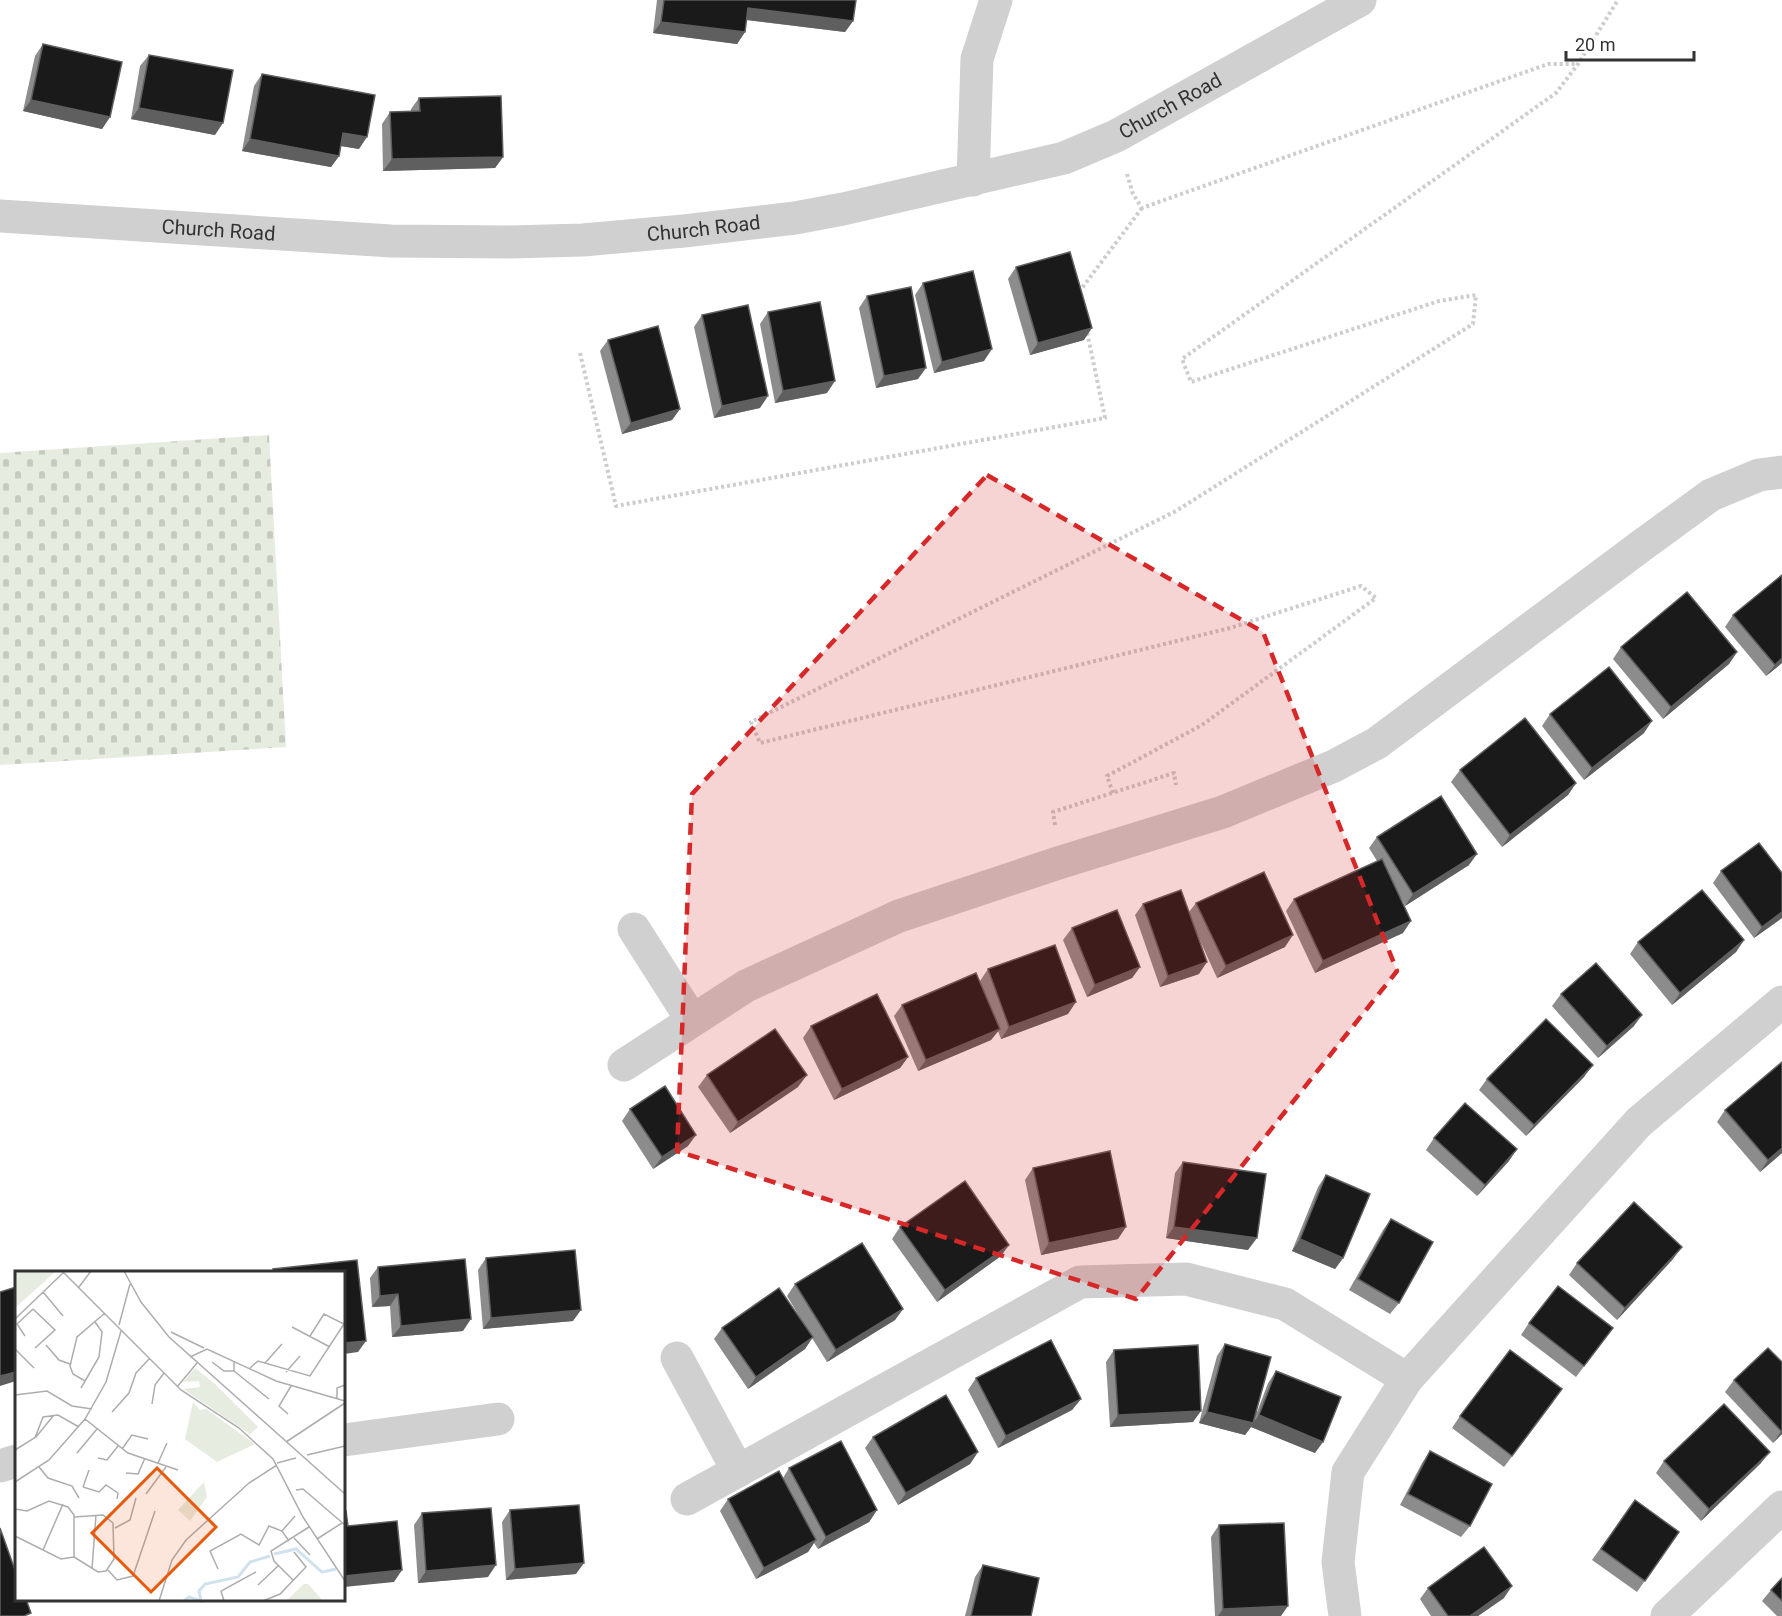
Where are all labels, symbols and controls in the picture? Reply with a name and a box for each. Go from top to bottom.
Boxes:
scale bar [1566,24,1694,62]
text: 20 m [1575,34,1615,55]
street label: Church Road [1114,68,1226,144]
street label: Church Road [646,210,762,246]
street label: Church Road [161,214,276,246]
inset map [15,1271,345,1601]

